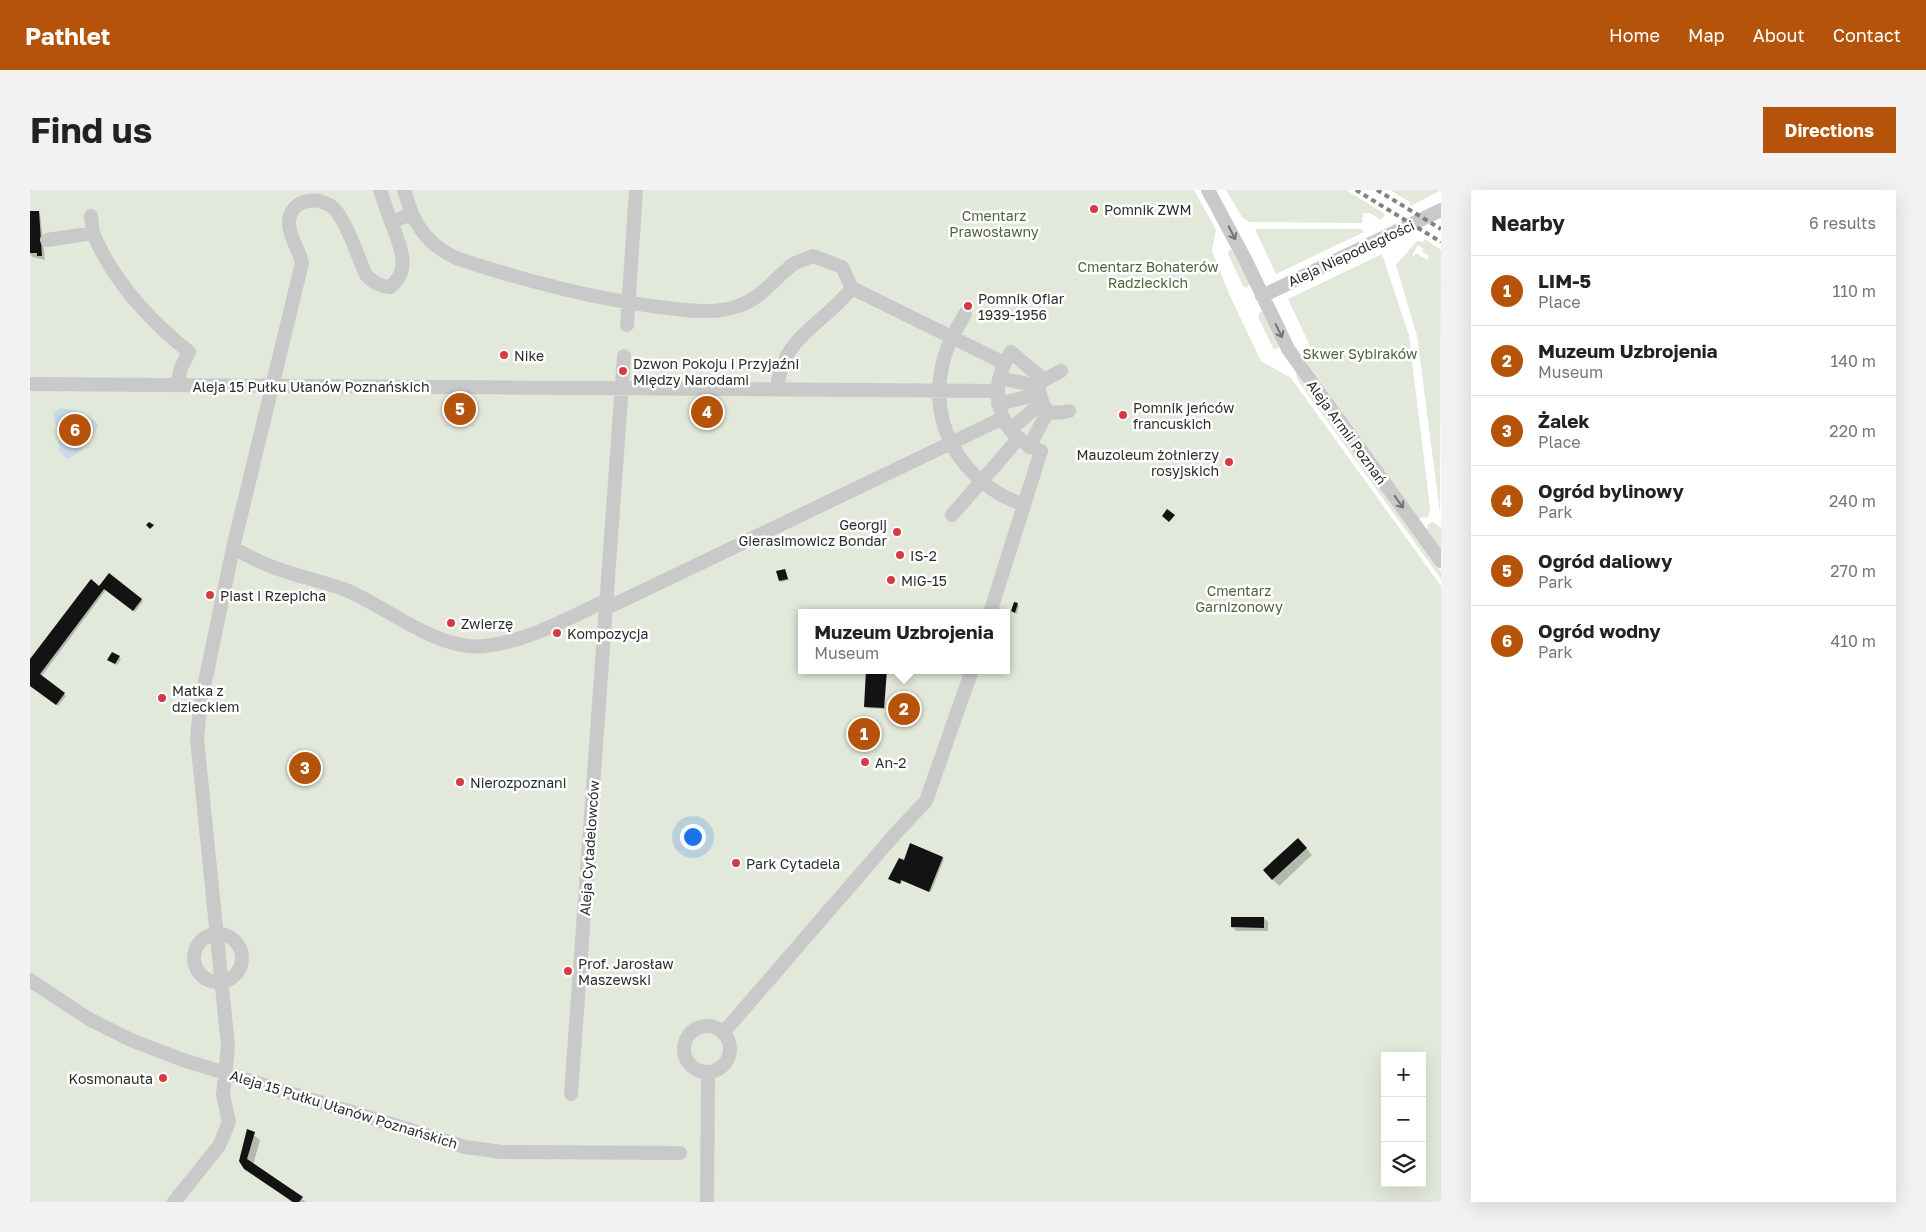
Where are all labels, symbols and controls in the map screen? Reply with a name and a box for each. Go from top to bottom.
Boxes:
text: Pathlet [25,21,110,50]
text: Home [1609,24,1660,46]
text: Map [1688,24,1725,46]
text: About [1753,24,1805,46]
text: Contact [1833,24,1901,46]
button: Directions [1763,107,1896,153]
text: Find us [30,109,152,151]
place label: Pomnik ZWM [1104,201,1191,218]
marker: Pomnik ZWM [1088,203,1100,215]
park label: Cmentarz Prawosławny [949,207,1039,240]
text: Nearby [1491,210,1565,236]
text: 6 results [1809,213,1876,233]
street label: Aleja Niepodległości [1285,216,1417,290]
one-way arrow [1228,225,1237,240]
park label: Cmentarz Bohaterów Radzieckich [1077,258,1219,291]
text: LIM-5 [1538,269,1591,292]
text: 1 [1503,281,1511,301]
text: 110 m [1832,281,1876,301]
place label: Pomnik Ofiar 1939-1956 [978,290,1065,323]
text: Place [1538,292,1581,312]
marker: Pomnik Ofiar 1939-1956 [962,300,974,312]
one-way arrow [1274,323,1284,338]
text: Muzeum Uzbrojenia [1538,339,1718,362]
park label: Skwer Sybiraków [1303,345,1417,362]
place label: Nike [514,347,544,364]
marker: Nike [498,349,510,361]
text: 2 [1502,351,1512,371]
text: 140 m [1830,351,1876,371]
place label: Dzwon Pokoju i Przyjaźni Między Narodami [633,355,799,388]
text: Museum [1538,362,1603,382]
marker: Dzwon Pokoju i Przyjaźni Między Narodami [617,365,629,377]
street label: Aleja Armii Poznań [1303,377,1391,487]
street label: Aleja 15 Pułku Ułanów Poznańskich [192,378,430,395]
pin: 5 [444,390,476,428]
pin: 4 [691,393,723,431]
place label: Pomnik jeńców francuskich [1133,399,1234,432]
marker: Pomnik jeńców francuskich [1117,409,1129,421]
text: Żalek [1538,409,1590,432]
pin: 6 [59,411,91,449]
text: 3 [1502,421,1512,441]
text: 220 m [1829,421,1876,441]
text: Place [1538,432,1581,452]
place label: Mauzoleum żołnierzy rosyjskich [1077,446,1219,479]
marker: Mauzoleum żołnierzy rosyjskich [1223,456,1235,468]
text: Ogród bylinowy [1538,479,1684,502]
text: 4 [1502,491,1512,511]
text: 240 m [1829,491,1876,511]
one-way arrow [1393,495,1404,508]
text: Park [1538,502,1573,522]
place label: Georgij Gierasimowicz Bondar [738,516,888,549]
marker: Georgij Gierasimowicz Bondar [891,526,903,538]
place label: IS-2 [910,547,937,564]
marker: IS-2 [894,549,906,561]
text: Ogród daliowy [1538,549,1672,572]
text: 5 [1502,561,1512,581]
text: 270 m [1830,561,1876,581]
place label: MiG-15 [901,572,947,589]
text: Park [1538,572,1573,592]
marker: MiG-15 [885,574,897,586]
park label: Cmentarz Garnizonowy [1195,582,1283,615]
place label: Piast i Rzepicha [220,587,326,604]
marker: Piast i Rzepicha [204,589,216,601]
popup [798,609,1010,674]
place label: Zwierzę [461,615,513,632]
marker: Zwierzę [445,617,457,629]
text: Ogród wodny [1538,619,1661,642]
text: Muzeum Uzbrojenia [814,620,994,643]
place label: Kompozycja [567,625,648,642]
marker: Kompozycja [551,627,563,639]
text: 6 [1502,631,1512,651]
text: 410 m [1830,631,1876,651]
text: Park [1538,642,1573,662]
text: Museum [814,643,879,663]
place label: Matka z dzieckiem [172,682,239,715]
pin: 2 [888,690,920,728]
marker: Matka z dzieckiem [156,692,168,704]
pin: 1 [848,715,880,753]
pin: 3 [289,749,321,787]
place label: An-2 [875,754,906,771]
marker: An-2 [859,756,871,768]
place label: Nierozpoznani [470,774,566,791]
marker: Nierozpoznani [454,776,466,788]
street label: Aleja Cytadelowców [576,780,602,916]
your location [680,824,706,850]
place label: Park Cytadela [746,855,840,872]
marker: Park Cytadela [730,857,742,869]
place label: Prof. Jarosław Maszewski [578,955,674,988]
marker: Prof. Jarosław Maszewski [562,965,574,977]
map controls [1381,1052,1426,1187]
button: + [1381,1052,1426,1097]
street label: Aleja 15 Pułku Ułanów Poznańskich [228,1066,460,1152]
place label: Kosmonauta [69,1070,153,1087]
marker: Kosmonauta [157,1072,169,1084]
button: − [1381,1097,1426,1142]
button: layers [1381,1142,1426,1187]

